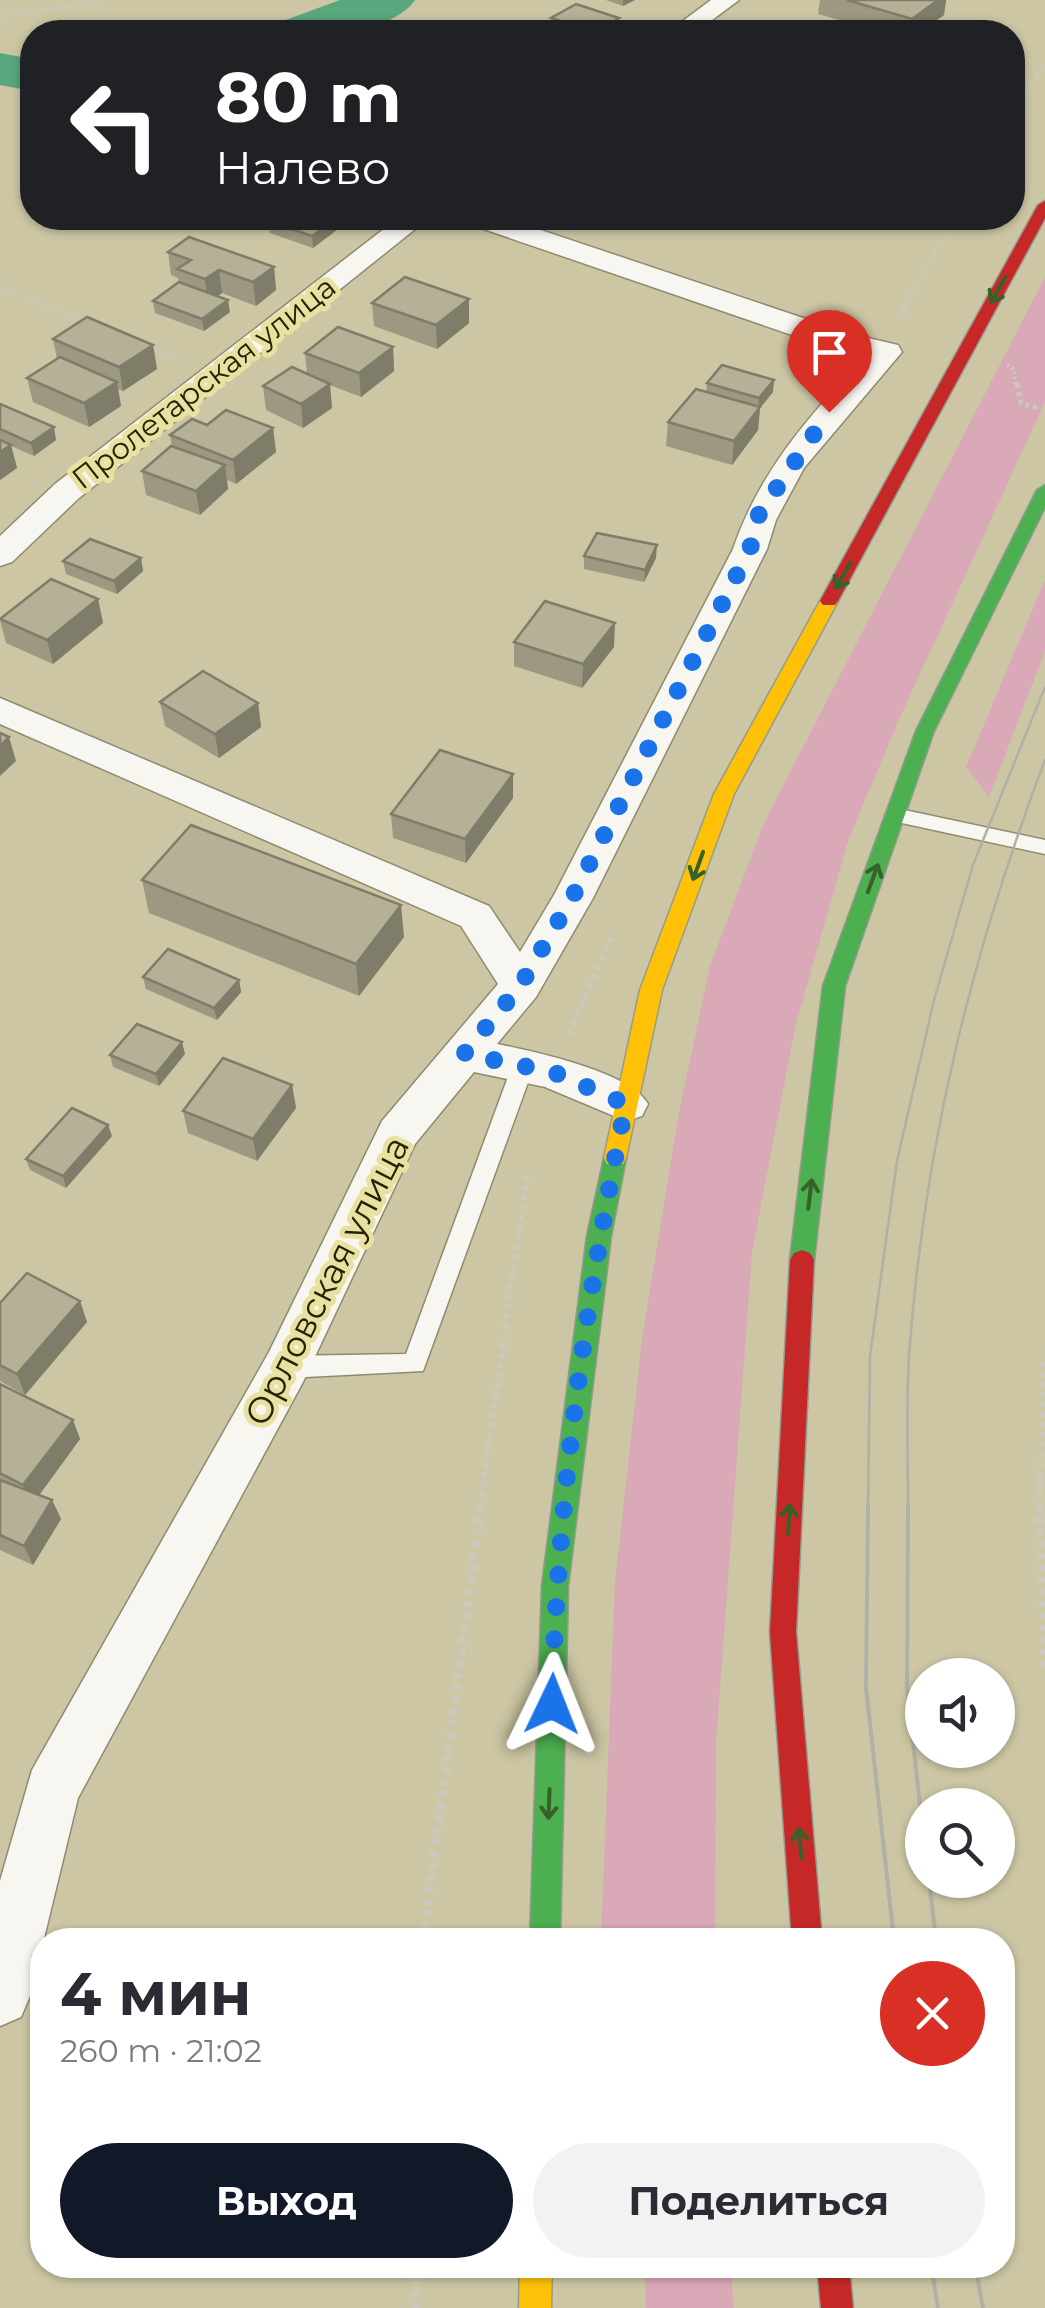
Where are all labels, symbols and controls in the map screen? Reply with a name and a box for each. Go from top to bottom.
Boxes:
text: 80 m [215,54,402,140]
icon: left [50,60,180,190]
text: Налево [215,140,390,195]
street label: Пролетарская улица [64,268,343,497]
one-way arrow [988,275,1008,305]
pin [787,310,872,413]
icon: arrive [802,325,857,380]
one-way arrow [833,561,853,590]
one-way arrow [687,850,705,880]
one-way arrow [865,863,883,894]
street label: Орловская улица [235,1129,418,1433]
one-way arrow [801,1179,819,1211]
one-way arrow [780,1503,799,1535]
position arrow [500,1652,604,1756]
map controls [905,1658,1015,1898]
button: sound [905,1658,1015,1768]
one-way arrow [540,1788,559,1820]
button: search [905,1788,1015,1898]
one-way arrow [790,1827,809,1859]
text: 4 мин [60,1957,251,2030]
button: close [880,1961,985,2066]
text: 260 m · 21:02 [60,2031,262,2070]
button: Выход [60,2143,513,2258]
button: Поделиться [533,2143,985,2258]

